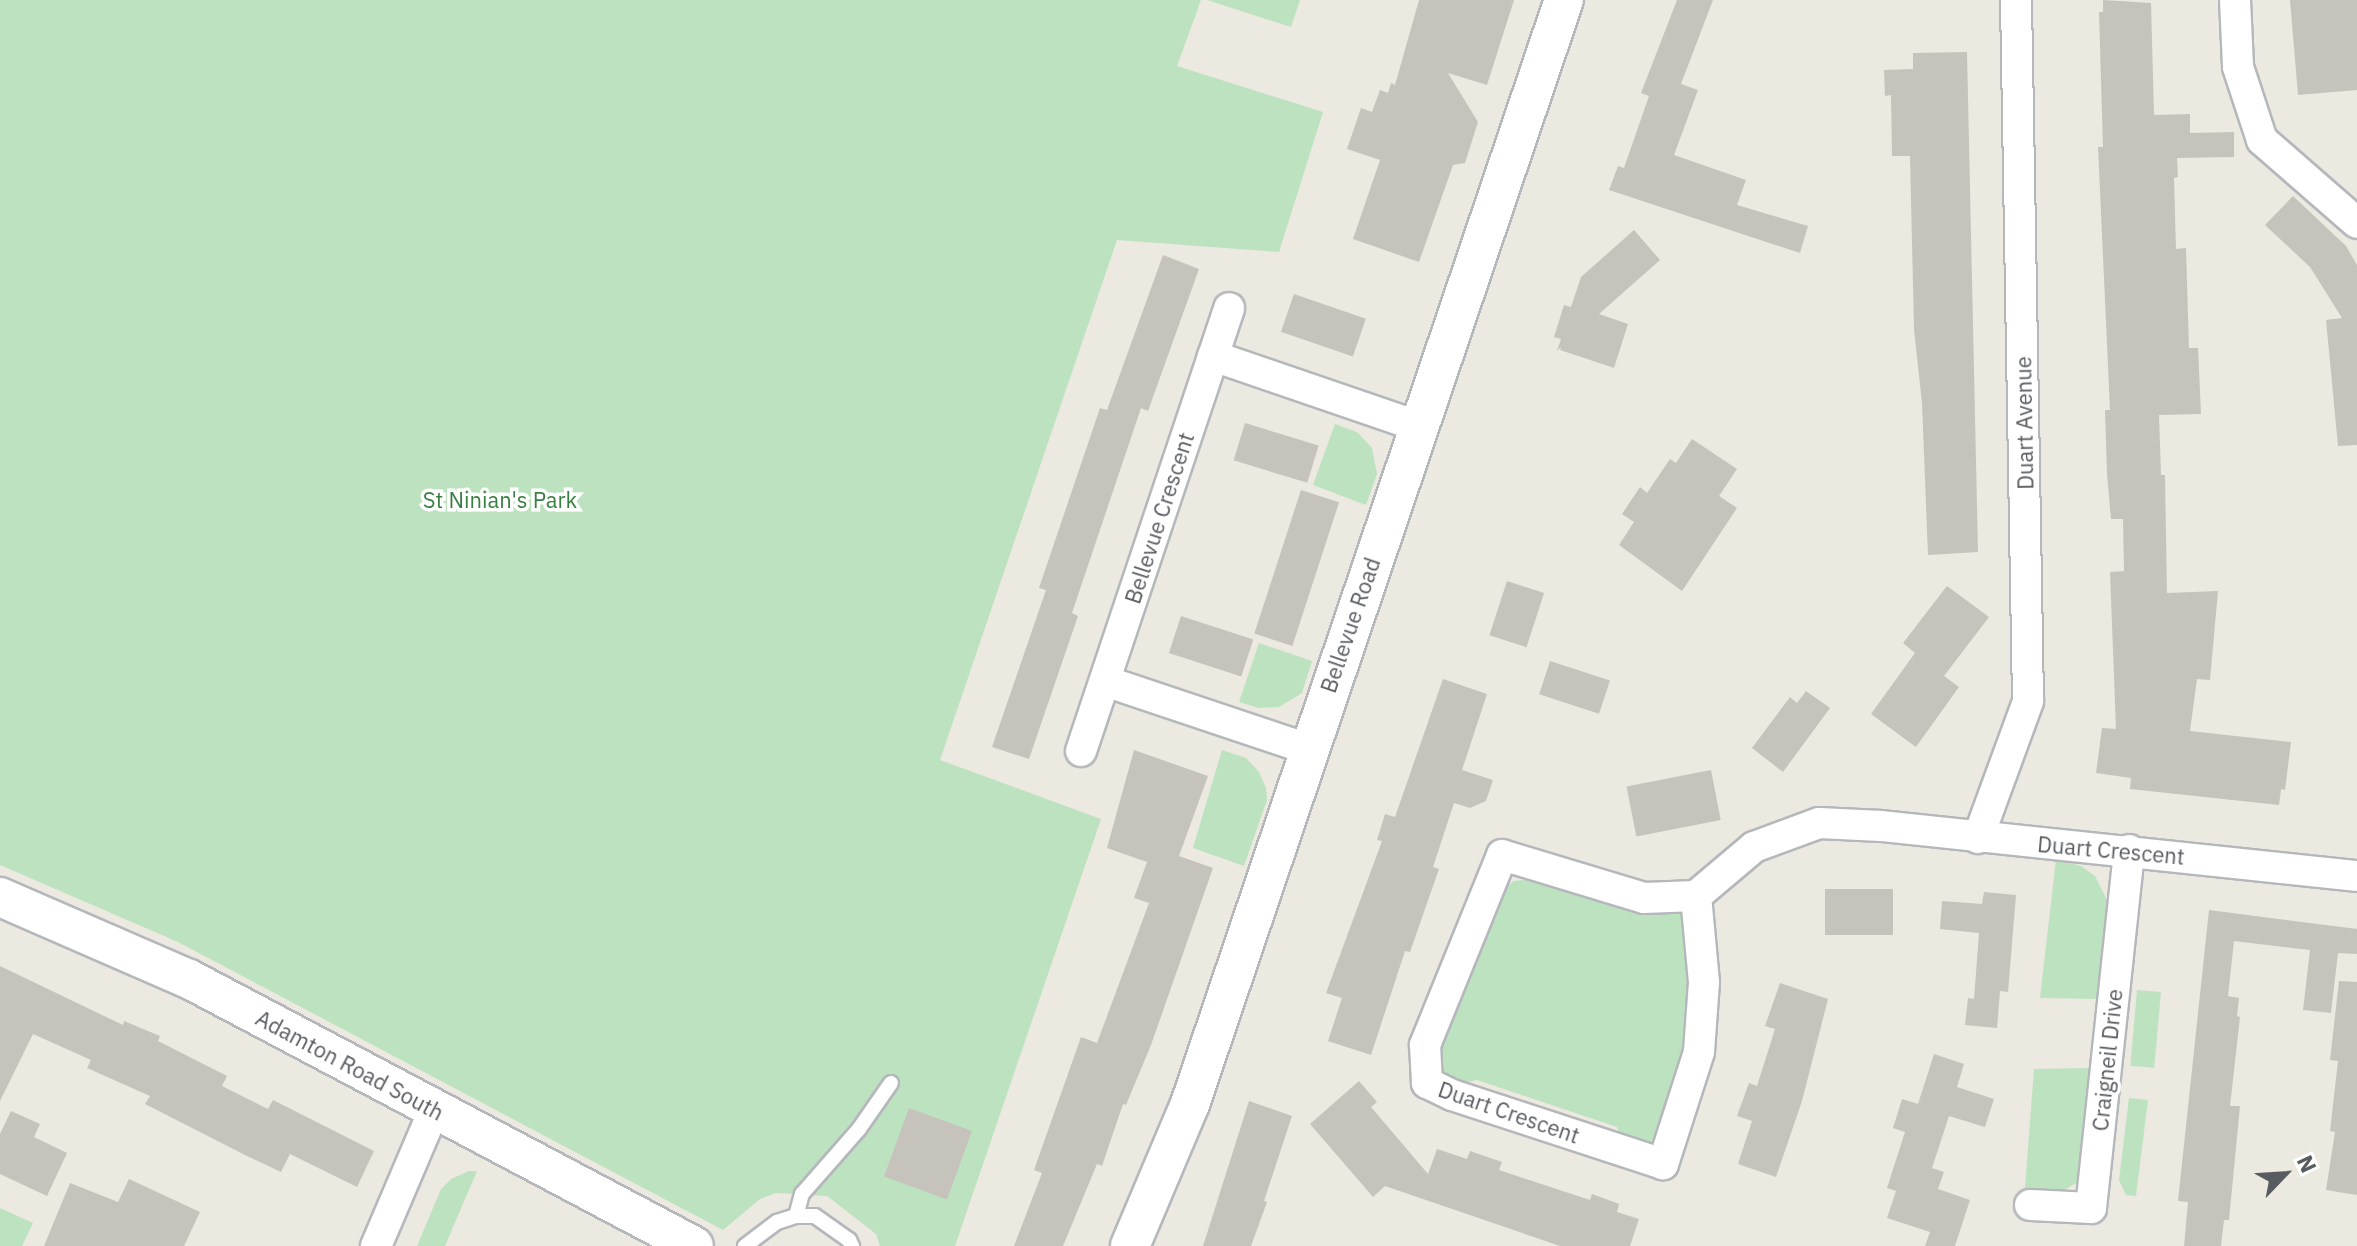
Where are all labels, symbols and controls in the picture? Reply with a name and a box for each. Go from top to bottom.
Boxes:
street label: Duart Avenue [2010,356,2038,490]
street label: Bellevue Crescent [1119,429,1199,607]
park label: St Ninian's Park [423,487,577,513]
street label: Bellevue Road [1315,554,1385,696]
street label: Duart Crescent [2036,830,2186,870]
street label: Craigneil Drive [2086,988,2128,1132]
street label: Adamton Road South [252,1004,448,1126]
street label: Duart Crescent [1435,1075,1583,1149]
north arrow [2245,1134,2325,1214]
text: N [2291,1150,2324,1177]

